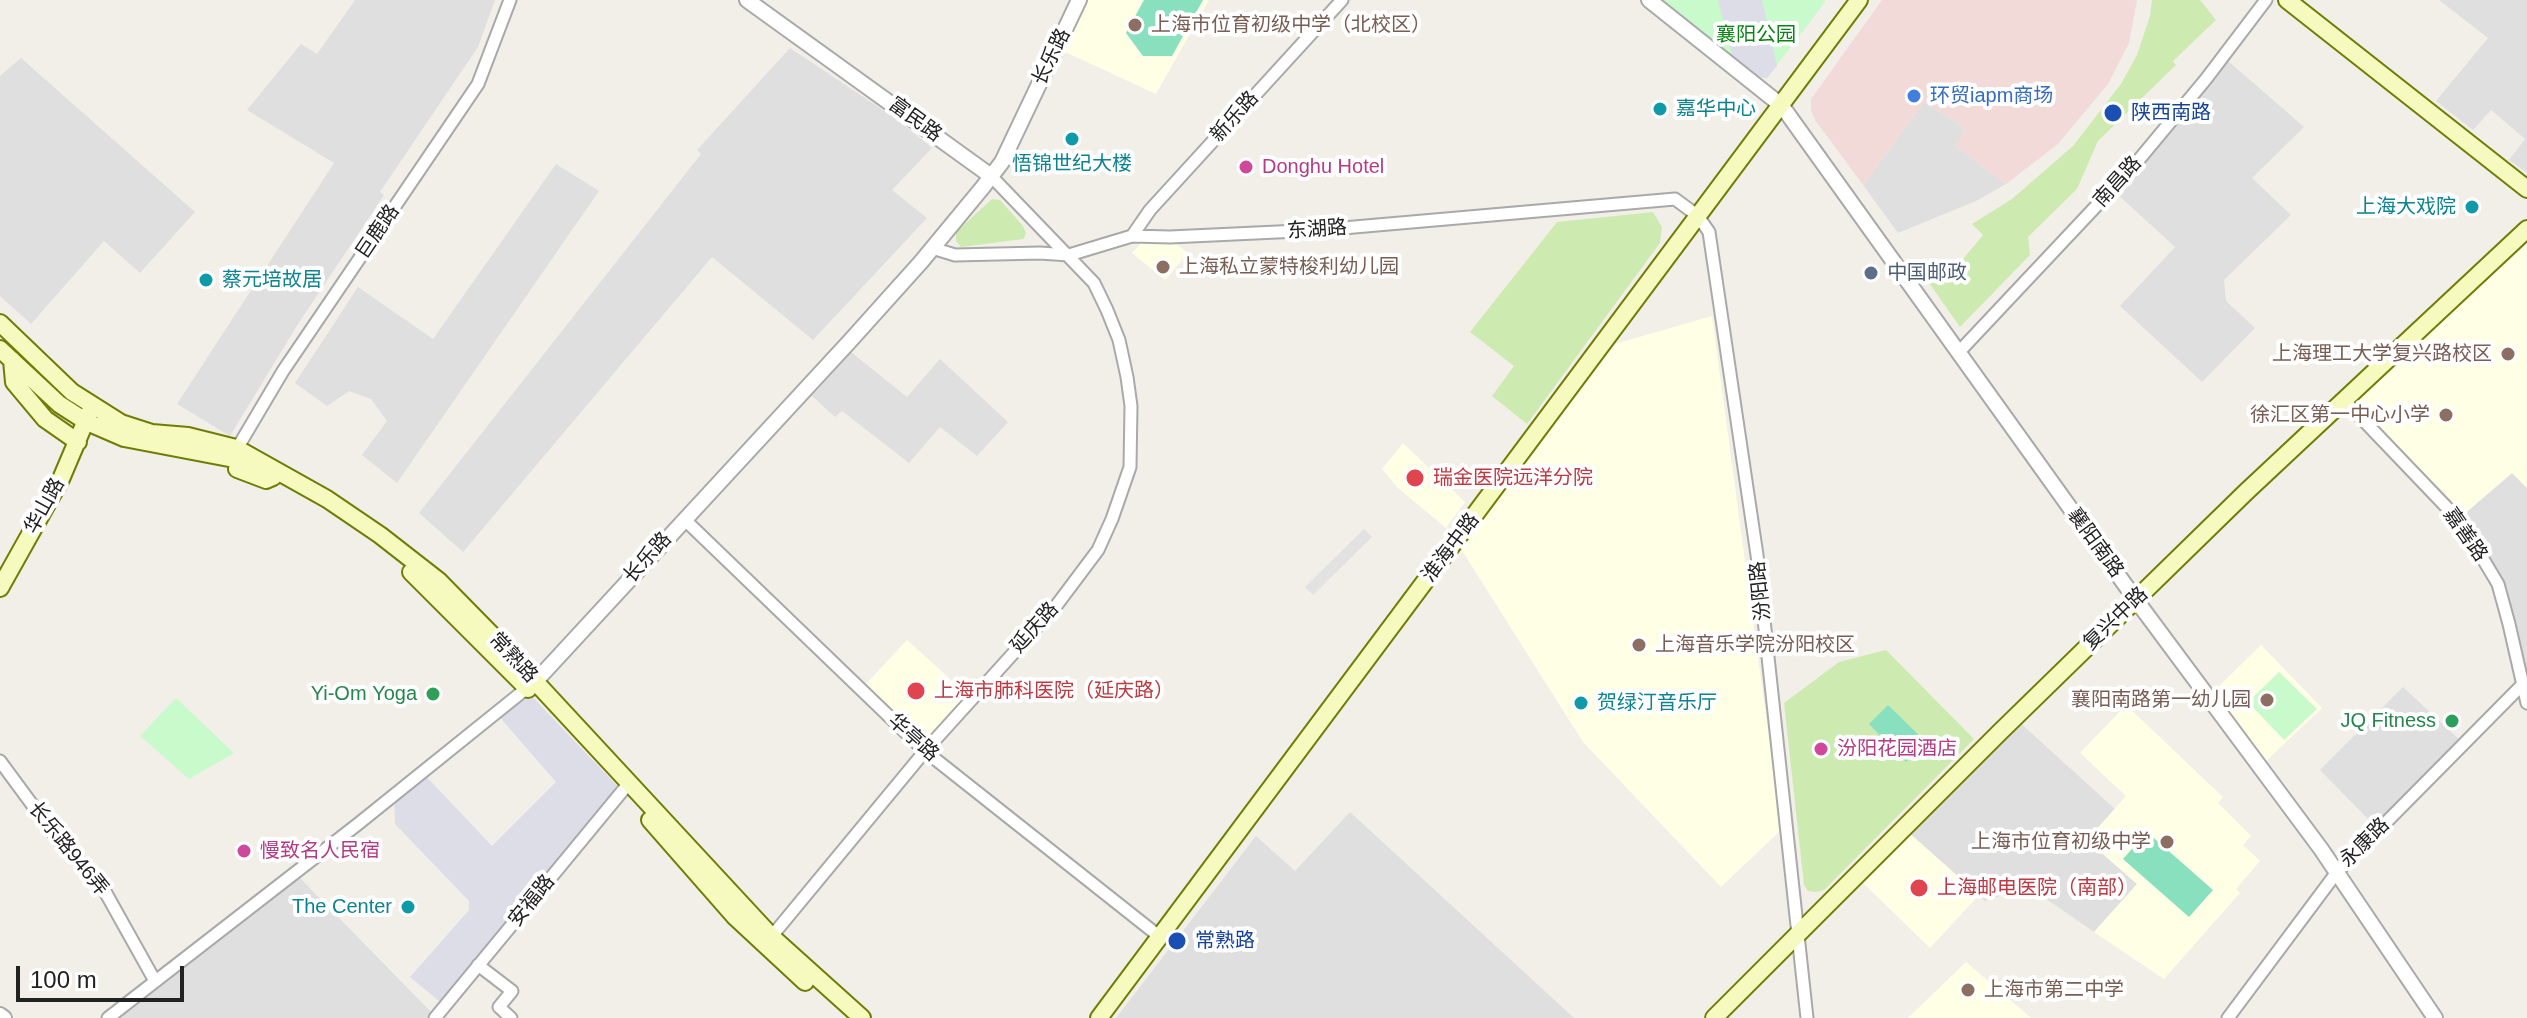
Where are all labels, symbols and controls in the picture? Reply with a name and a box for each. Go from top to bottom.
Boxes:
place label: 上海市位育初级中学（北校区） [1151,13,1431,37]
marker: 上海市位育初级中学（北校区） [1126,16,1144,34]
park label: 襄阳公园 [1716,23,1796,47]
street label: 长乐路 [1028,25,1076,89]
place label: 环贸iapm商场 [1930,84,2053,108]
street label: 新乐路 [1206,87,1264,147]
marker: 环贸iapm商场 [1905,87,1923,105]
street label: 富民路 [884,93,946,147]
place label: 嘉华中心 [1676,97,1756,121]
marker: 嘉华中心 [1651,100,1669,118]
place label: 陕西南路 [2131,101,2211,125]
marker: 陕西南路 [2102,102,2124,124]
marker: 悟锦世纪大楼 [1063,130,1081,148]
place label: 悟锦世纪大楼 [1012,152,1132,176]
street label: 南昌路 [2089,152,2147,212]
place label: Donghu Hotel [1262,155,1384,179]
marker: Donghu Hotel [1237,158,1255,176]
place label: 上海大戏院 [2356,195,2456,219]
marker: 上海大戏院 [2463,198,2481,216]
street label: 巨鹿路 [351,200,405,264]
street label: 东湖路 [1286,216,1348,244]
place label: 上海私立蒙特梭利幼儿园 [1179,255,1399,279]
marker: 上海私立蒙特梭利幼儿园 [1154,258,1172,276]
place label: 中国邮政 [1887,261,1967,285]
marker: 中国邮政 [1862,264,1880,282]
place label: 蔡元培故居 [222,268,322,292]
marker: 蔡元培故居 [197,271,215,289]
place label: 上海理工大学复兴路校区 [2272,342,2492,366]
marker: 上海理工大学复兴路校区 [2499,345,2517,363]
place label: 徐汇区第一中心小学 [2250,403,2430,427]
marker: 徐汇区第一中心小学 [2437,406,2455,424]
place label: 瑞金医院远洋分院 [1433,466,1593,490]
marker: 瑞金医院远洋分院 [1404,467,1426,489]
street label: 华山路 [20,474,70,538]
street label: 襄阳南路 [2062,504,2128,582]
street label: 嘉善路 [2438,504,2492,566]
street label: 淮海中路 [1417,509,1485,587]
street label: 长乐路 [619,528,677,588]
street label: 汾阳路 [1746,560,1776,622]
street label: 复兴中路 [2079,583,2153,655]
street label: 延庆路 [1006,598,1064,658]
street label: 常熟路 [484,628,542,688]
place label: 上海音乐学院汾阳校区 [1655,633,1855,657]
marker: 上海音乐学院汾阳校区 [1630,636,1648,654]
place label: 上海市肺科医院（延庆路） [934,679,1174,703]
marker: 上海市肺科医院（延庆路） [905,680,927,702]
place label: Yi-Om Yoga [311,682,417,706]
marker: Yi-Om Yoga [424,685,442,703]
place label: 襄阳南路第一幼儿园 [2071,688,2251,712]
place label: 贺绿汀音乐厅 [1597,691,1717,715]
marker: 襄阳南路第一幼儿园 [2258,691,2276,709]
marker: 贺绿汀音乐厅 [1572,694,1590,712]
street label: 华亭路 [883,709,943,767]
place label: JQ Fitness [2340,709,2436,733]
marker: JQ Fitness [2443,712,2461,730]
place label: 汾阳花园酒店 [1837,737,1957,761]
marker: 汾阳花园酒店 [1812,740,1830,758]
street label: 长乐路946弄 [23,797,113,901]
street label: 永康路 [2335,813,2395,873]
place label: 上海市位育初级中学 [1971,830,2151,854]
marker: 上海市位育初级中学 [2158,833,2176,851]
place label: 慢致名人民宿 [260,839,380,863]
marker: 慢致名人民宿 [235,842,253,860]
street label: 安福路 [504,870,560,932]
place label: 上海邮电医院（南部） [1937,876,2137,900]
marker: 上海邮电医院（南部） [1908,877,1930,899]
place label: The Center [292,895,392,919]
marker: The Center [399,898,417,916]
place label: 常熟路 [1195,929,1255,953]
marker: 常熟路 [1166,930,1188,952]
scale bar [20,950,188,1000]
text: 100 m [30,966,97,993]
place label: 上海市第二中学 [1984,978,2124,1002]
marker: 上海市第二中学 [1959,981,1977,999]

